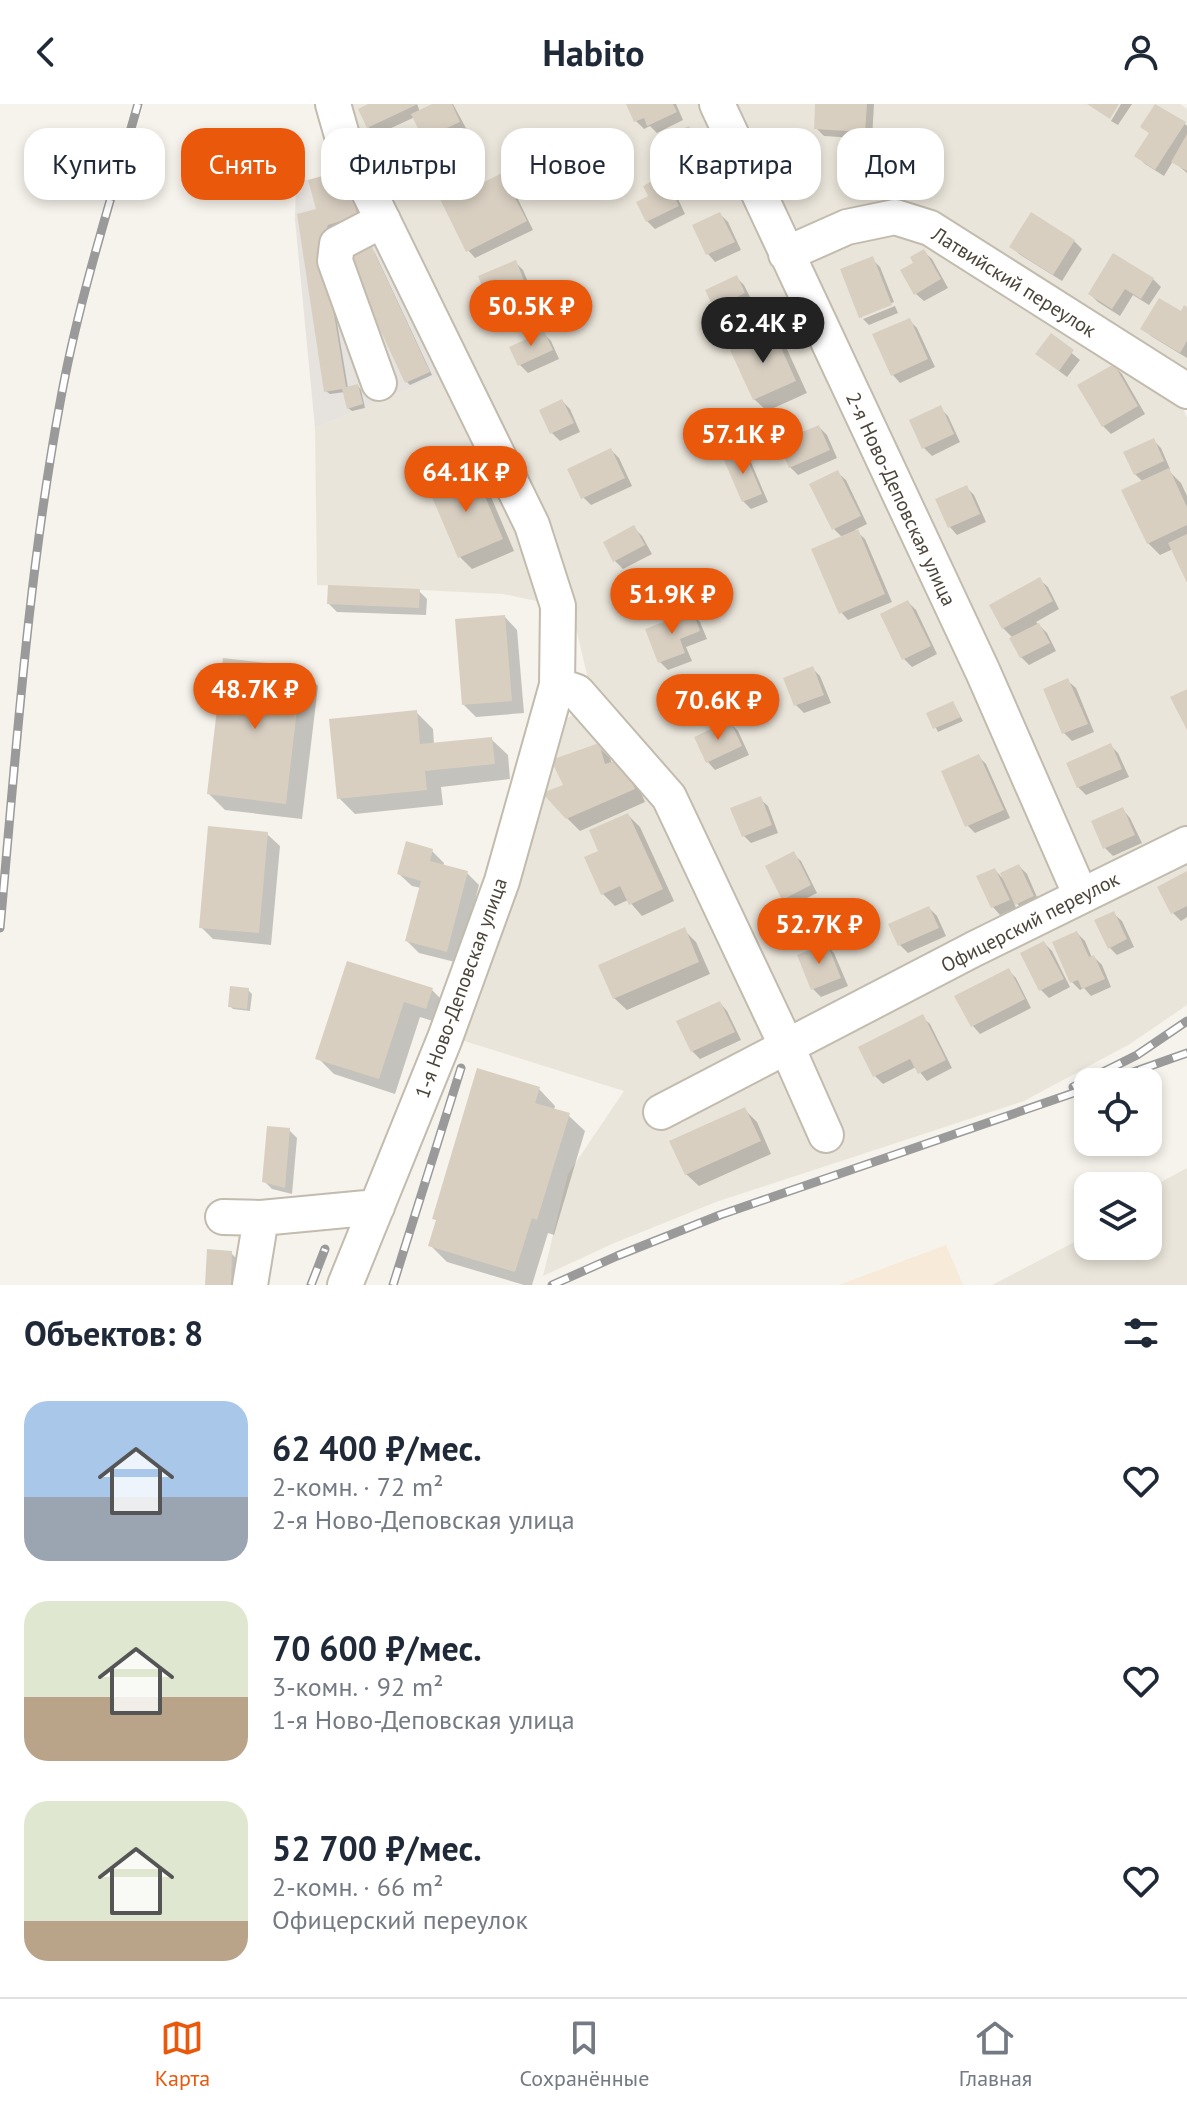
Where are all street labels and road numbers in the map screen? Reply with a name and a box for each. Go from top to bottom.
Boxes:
street label: Латвийский переулок [926,220,1101,343]
street label: 2-я Ново-Деповская улица [840,388,962,610]
street label: Офицерский переулок [936,866,1124,978]
street label: 1-я Ново-Деповская улица [409,874,513,1102]

